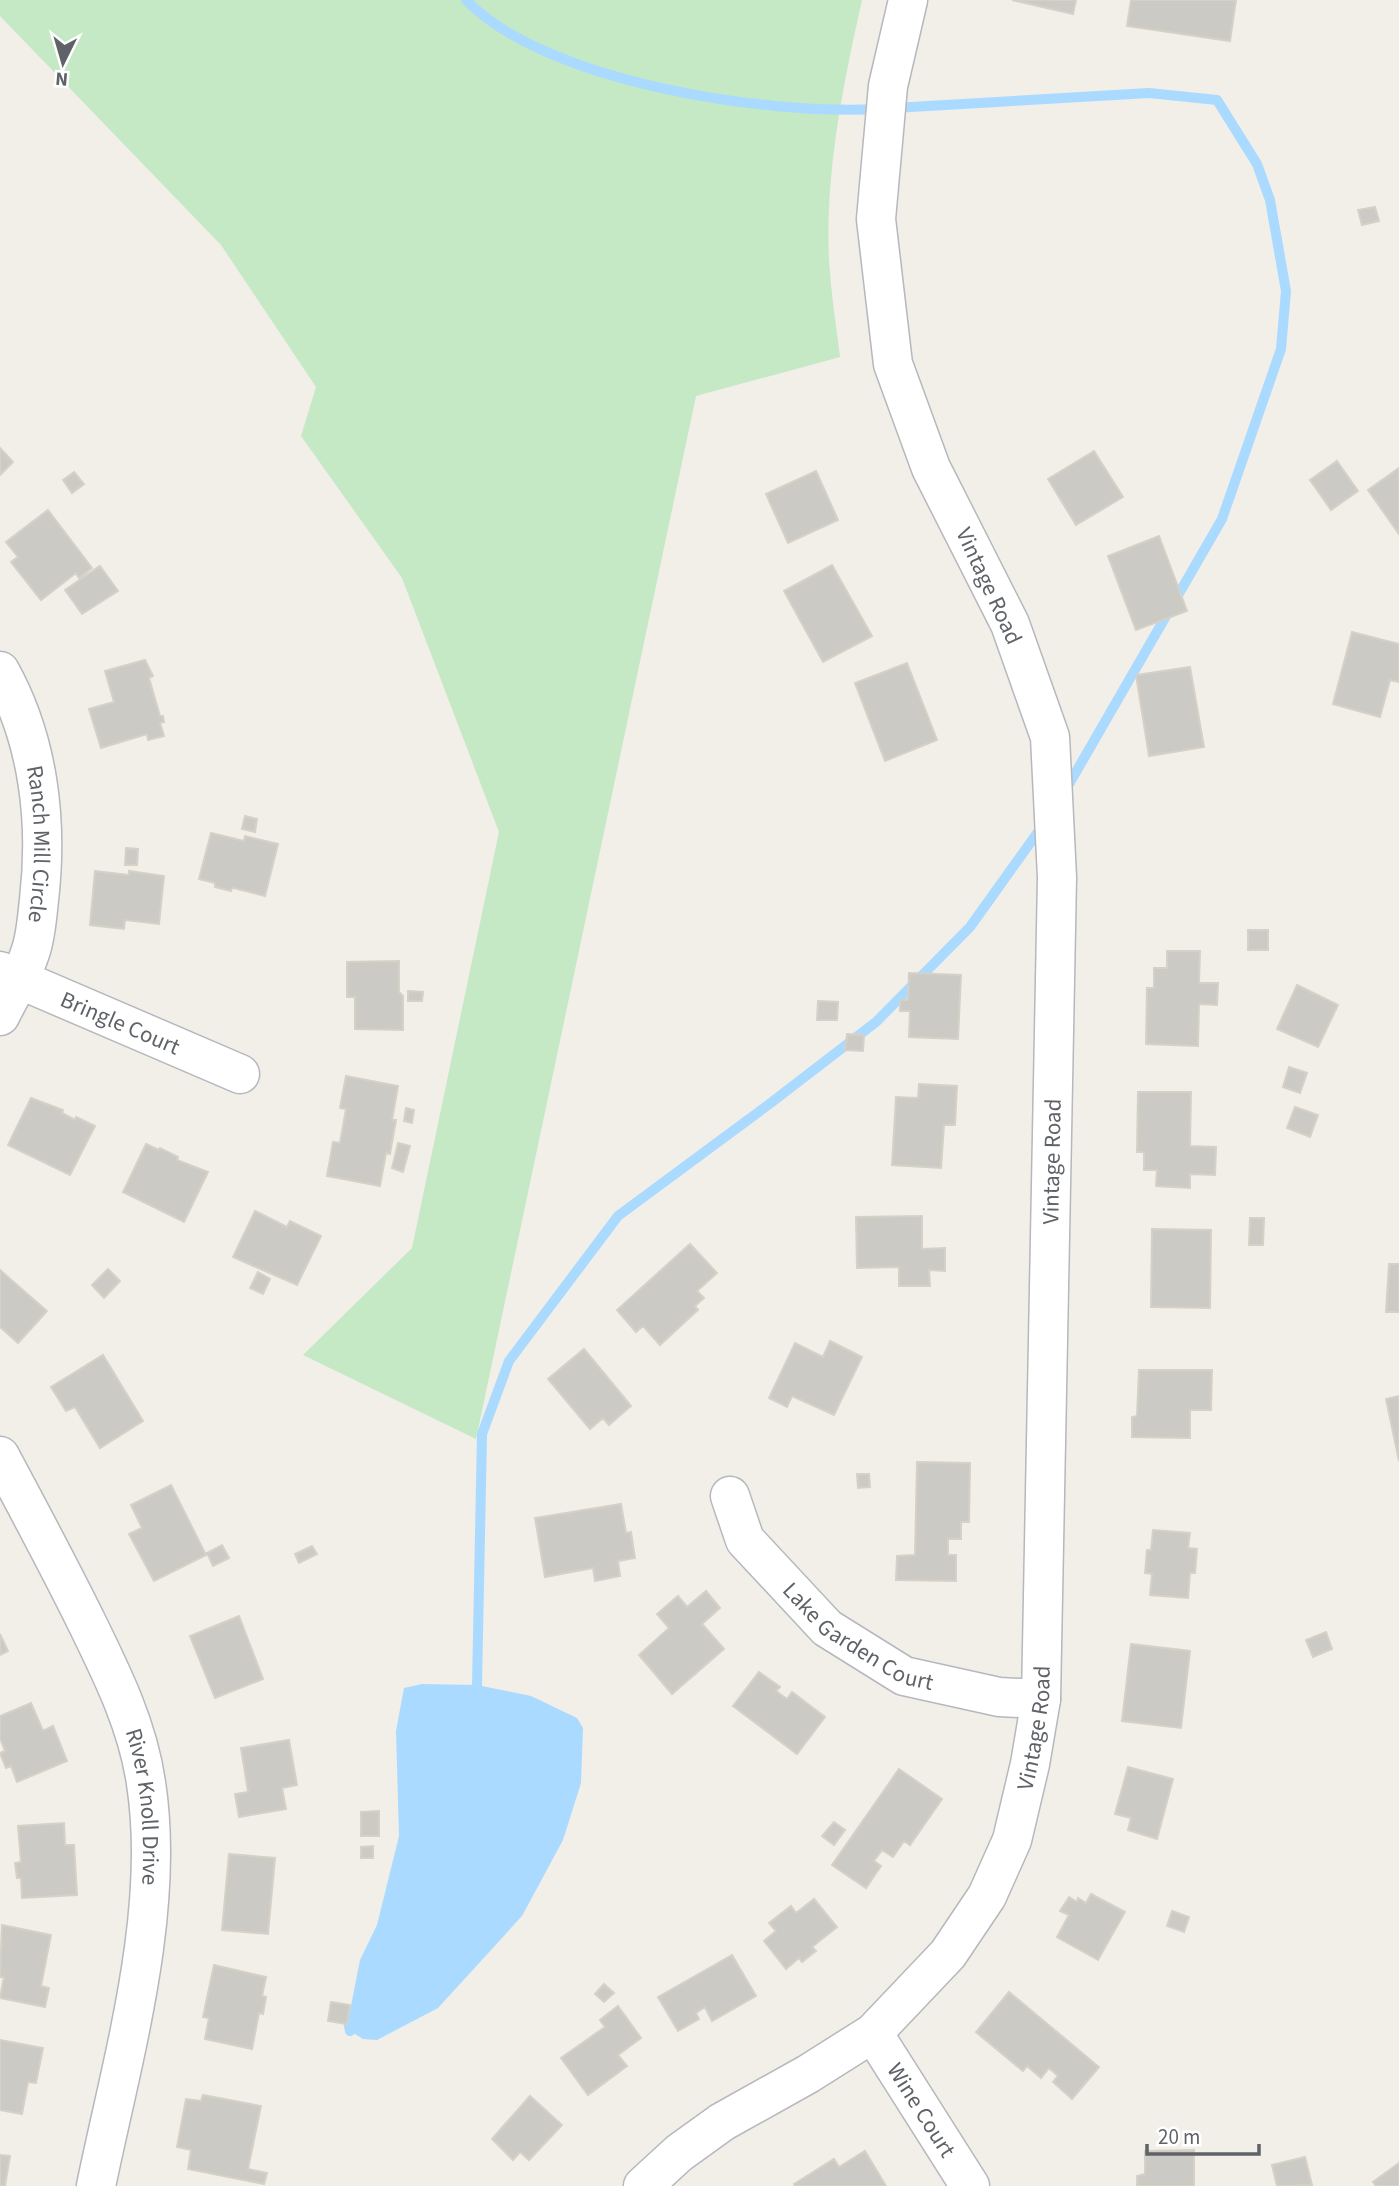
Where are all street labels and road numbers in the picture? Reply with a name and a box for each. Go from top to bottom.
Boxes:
street label: Vintage Road [948,522,1030,650]
street label: Ranch Mill Circle [18,763,59,924]
street label: Bringle Court [55,982,186,1063]
street label: Vintage Road [1034,1098,1069,1225]
street label: Lake Garden Court [775,1574,937,1699]
street label: Vintage Road [1008,1665,1058,1793]
street label: River Knoll Drive [117,1724,168,1886]
street label: Wine Court [879,2056,964,2164]

